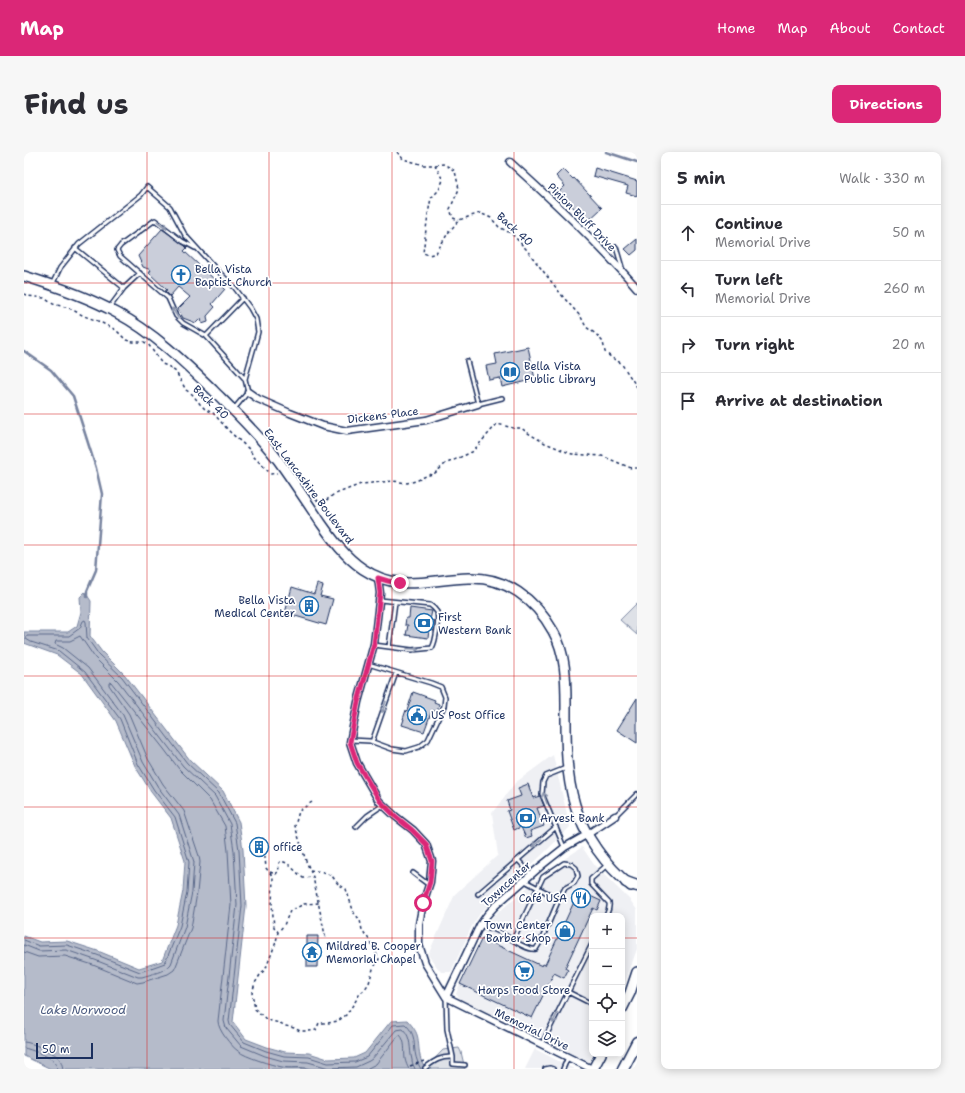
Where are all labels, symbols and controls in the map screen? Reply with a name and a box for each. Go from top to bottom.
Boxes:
text: Map [20,16,64,41]
text: Home [717,19,756,37]
text: Map [778,19,808,37]
text: About [830,19,871,37]
text: Contact [893,19,945,37]
text: Find us [24,85,129,123]
button: Directions [832,85,941,123]
text: 5 min [677,167,725,189]
text: Walk · 330 m [839,170,925,187]
street label: Pinion Bluff Drive [544,180,619,255]
street label: Back 40 [493,209,536,250]
text: Continue [715,214,783,234]
one-way arrow [156,220,167,229]
icon: ahead [677,222,699,244]
text: 50 m [892,224,925,241]
text: Memorial Drive [715,234,811,251]
place label: Bella Vista Baptist Church [195,262,272,290]
church icon: Bella Vista Baptist Church [170,264,192,286]
text: Turn left [715,270,783,290]
icon: left [677,278,699,300]
text: 260 m [883,280,925,297]
text: Memorial Drive [715,290,811,307]
one-way arrow [171,307,179,319]
icon: right [677,334,699,356]
text: Turn right [715,335,795,355]
text: 20 m [892,336,925,353]
place label: Bella Vista Public Library [524,359,596,387]
library icon: Bella Vista Public Library [499,361,521,383]
street label: Back 40 [189,382,232,423]
icon: arrive [677,390,699,412]
text: Arrive at destination [715,391,883,411]
street label: Dickens Place [347,404,419,427]
street label: East Lancashire Boulevard [260,425,357,547]
route end [391,574,409,592]
place label: Bella Vista Medical Center [214,593,295,621]
building icon: Bella Vista Medical Center [298,595,320,617]
place label: First Western Bank [438,610,511,638]
bank icon: First Western Bank [413,612,435,634]
one-way arrow [406,645,419,653]
one-way arrow [380,701,387,714]
public building icon: US Post Office [406,704,428,726]
place label: US Post Office [431,708,506,723]
one-way arrow [541,792,548,805]
bank icon: Arvest Bank [515,807,537,829]
place label: Arvest Bank [540,811,605,826]
building icon: office [248,836,270,858]
one-way arrow [532,839,542,848]
place label: office [273,840,303,855]
street label: Towncenter [478,858,534,911]
restaurant icon: Café USA [570,887,592,909]
place label: Café USA [519,891,567,906]
route start [414,894,432,912]
map controls [589,913,625,1057]
button: + [589,913,625,949]
place label: Town Center Barber Shop [484,918,551,946]
shop icon: Town Center Barber Shop [554,920,576,942]
place label: Mildred B. Cooper Memorial Chapel [326,939,421,967]
temple icon: Mildred B. Cooper Memorial Chapel [301,941,323,963]
button: − [589,949,625,985]
supermarket icon: Harps Food Store [513,960,535,982]
place label: Harps Food Store [478,983,570,998]
button: locate [589,985,625,1021]
water label: Lake Norwood [40,1002,126,1018]
street label: Memorial Drive [492,1005,572,1054]
one-way arrow [551,1012,558,1024]
button: layers [589,1021,625,1057]
scale bar [36,1041,93,1060]
text: 50 m [42,1042,70,1057]

